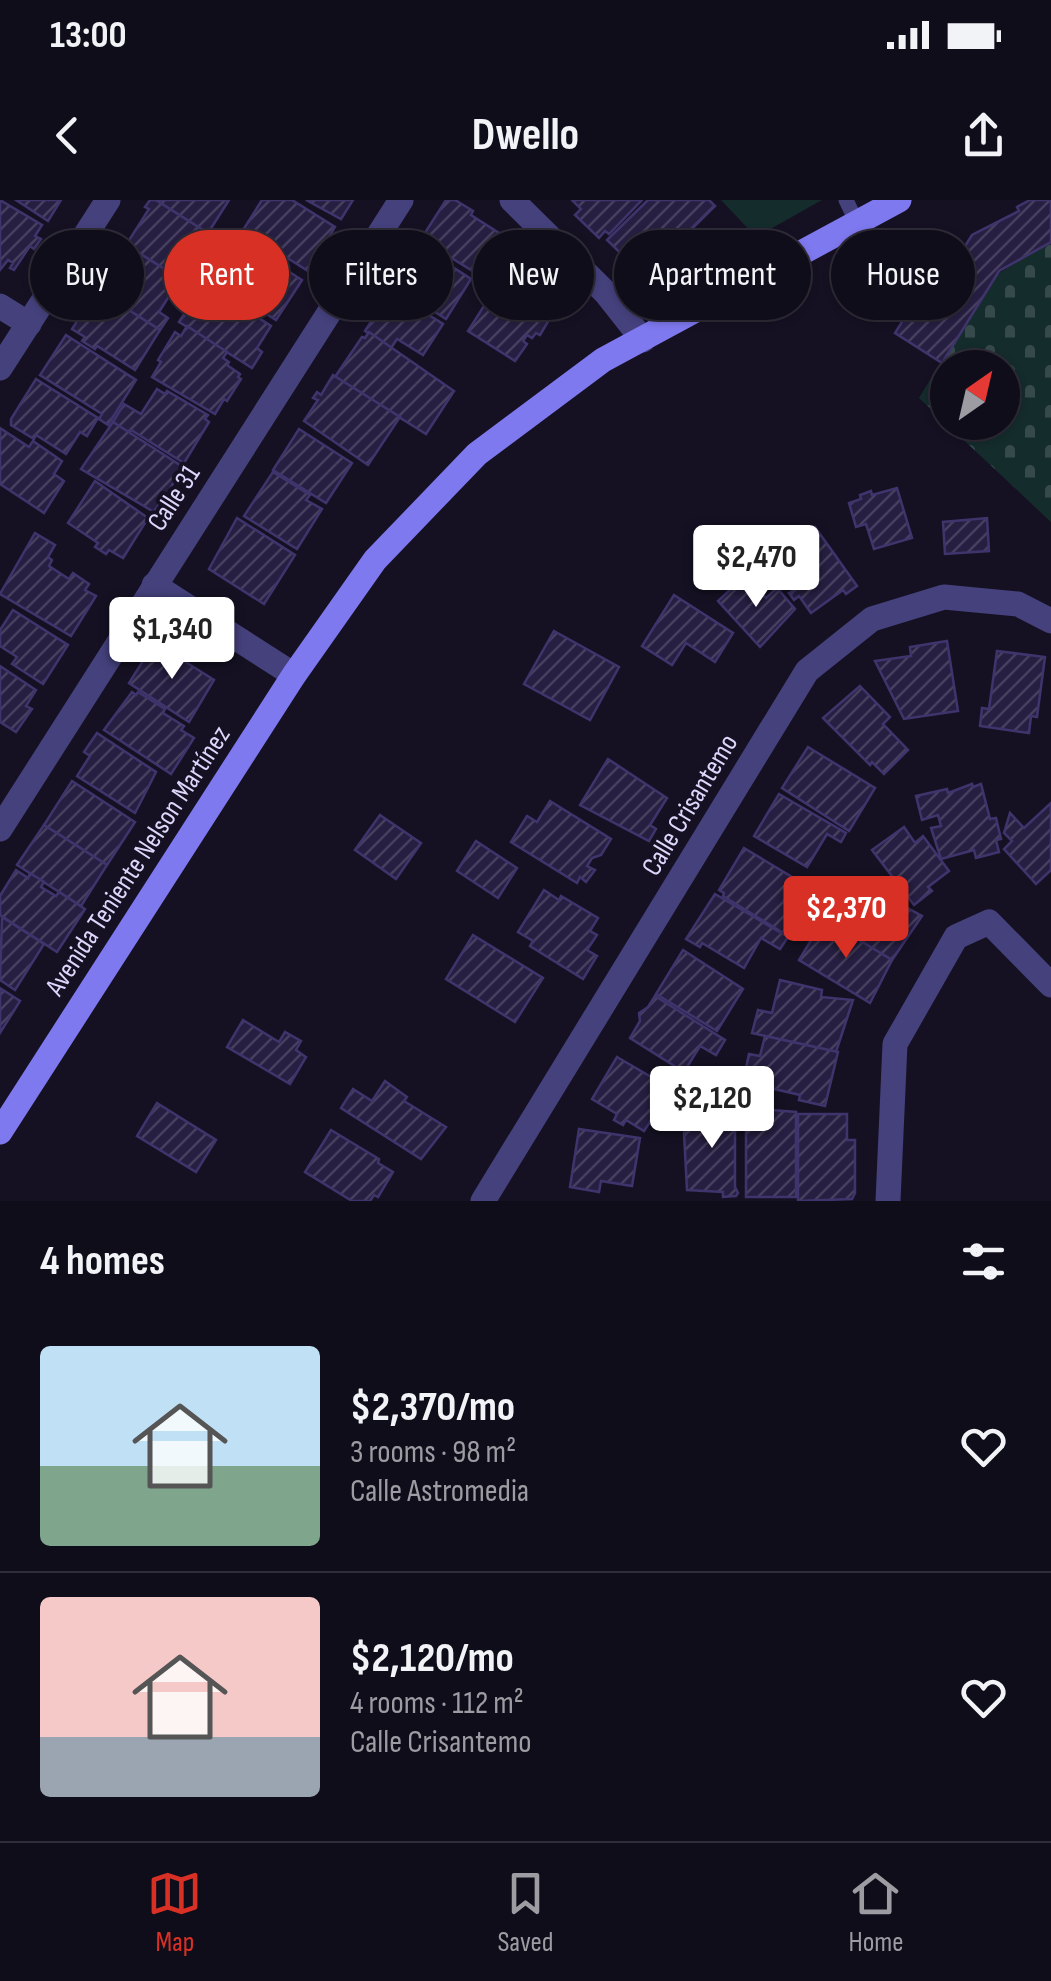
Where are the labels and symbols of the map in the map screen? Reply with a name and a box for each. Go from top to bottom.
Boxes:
north arrow [930,350,1020,440]
street label: Calle 31 [141,459,207,537]
pin: $2,470 [675,525,837,610]
pin: $1,340 [91,597,253,682]
street label: Avenida Teniente Nelson Martínez [38,720,238,1003]
street label: Calle Crisantemo [635,728,745,882]
pin: $2,370 [765,876,927,961]
pin: $2,120 [631,1066,793,1151]

